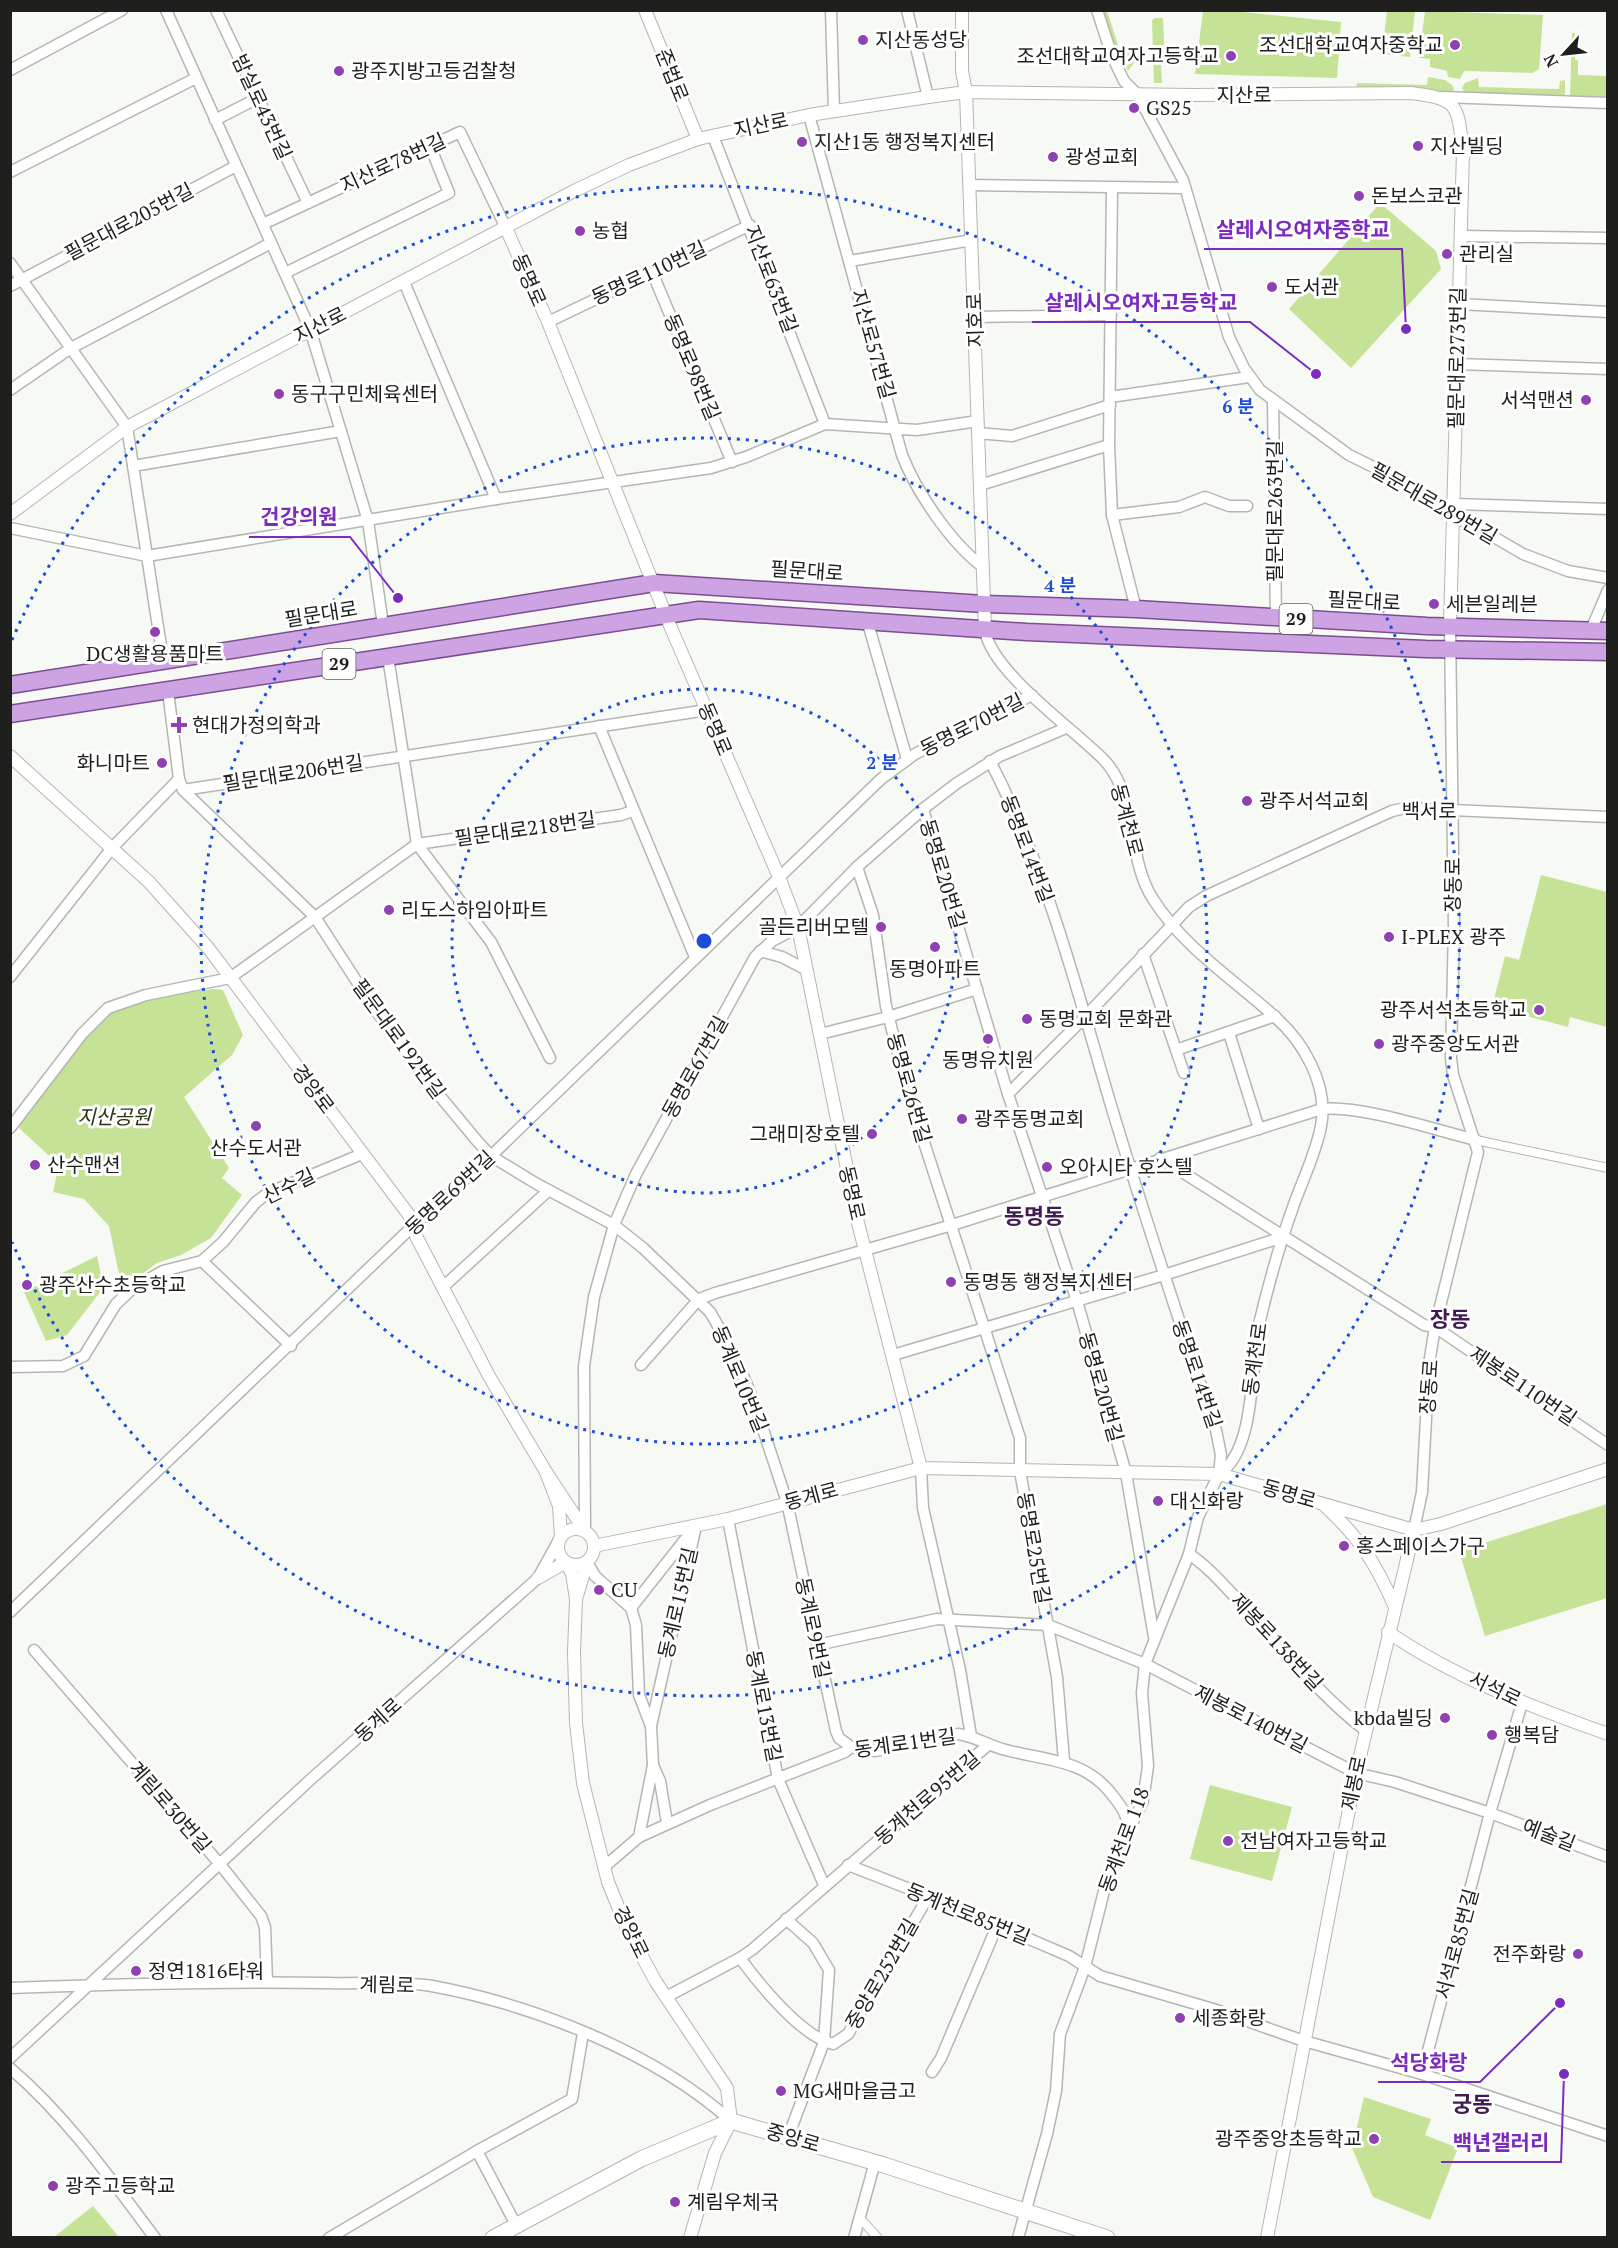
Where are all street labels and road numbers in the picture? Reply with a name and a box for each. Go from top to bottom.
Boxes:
street label: 준법로 [650,44,695,105]
street label: 밤실로43번길 [226,50,299,164]
street label: 지산로 [1216,81,1272,108]
street label: 지산로 [731,106,791,143]
street label: 지산로78번길 [336,126,450,199]
street label: 필문대로205번길 [60,176,198,267]
street label: 지산로63번길 [739,221,804,337]
street label: 동명로110번길 [587,234,711,311]
street label: 동명로 [506,249,553,311]
street label: 지산로57번길 [845,286,902,402]
street label: 필문대로273번길 [1442,287,1471,429]
street label: 지호로 [960,292,989,348]
street label: 지산로 [289,300,350,349]
street label: 동명로98번길 [658,309,727,424]
street label: 필문대로263번길 [1261,440,1288,582]
street label: 필문대로289번길 [1366,455,1503,550]
street label: 필문대로 [769,554,845,587]
street label: 필문대로 [1327,585,1401,616]
street label: 필문대로 [282,594,359,633]
road number: 29 [1280,604,1312,634]
road number: 29 [322,649,356,679]
street label: 동명로70번길 [915,687,1028,762]
street label: 동명로 [692,698,739,759]
street label: 필문대로206번길 [220,748,365,797]
street label: 동계천로 [1105,781,1150,859]
street label: 동명로14번길 [995,791,1060,907]
street label: 백서로 [1401,797,1457,824]
street label: 필문대로218번길 [453,805,597,852]
street label: 동명로20번길 [914,816,973,932]
street label: 장동로 [1439,857,1466,913]
street label: 필문대로192번길 [347,973,452,1104]
street label: 동명로67번길 [655,1011,734,1123]
street label: 동명로26번길 [881,1030,938,1146]
street label: 경양로 [286,1059,341,1119]
street label: 동명로69번길 [399,1144,500,1241]
street label: 산수길 [258,1161,320,1210]
street label: 동명로 [833,1163,872,1223]
street label: 동명로14번길 [1166,1316,1229,1432]
street label: 동계로10번길 [706,1321,775,1436]
street label: 동계천로 [1236,1321,1273,1397]
street label: 동명로20번길 [1073,1329,1130,1445]
street label: 제봉로110번길 [1464,1340,1582,1431]
street label: 장동로 [1413,1358,1444,1415]
street label: 동명로 [1259,1473,1319,1514]
street label: 동계로 [781,1475,841,1516]
street label: 동명로25번길 [1011,1490,1058,1606]
street label: 동계로15번길 [652,1545,703,1661]
street label: 동계로9번길 [790,1575,837,1681]
street label: 제봉로138번길 [1225,1587,1330,1696]
street label: 동계로13번길 [740,1648,789,1764]
street label: 서석로 [1464,1664,1526,1713]
street label: 제봉로140번길 [1190,1678,1313,1759]
street label: 동계로 [348,1691,407,1748]
street label: 동계로1번길 [852,1722,958,1763]
street label: 동계천로95번길 [868,1744,985,1851]
street label: 제봉로 [1335,1753,1372,1813]
street label: 계림로30번길 [123,1755,218,1858]
street label: 동계천로 118 [1092,1783,1155,1896]
street label: 예술길 [1519,1812,1580,1857]
street label: 동계천로85번길 [902,1876,1034,1951]
street label: 서석로85번길 [1429,1886,1484,2002]
street label: 경양로 [607,1901,656,1963]
street label: 중앙로252번길 [839,1913,924,2034]
street label: 계림로 [359,1971,415,1998]
street label: 중앙로 [763,2117,823,2158]

